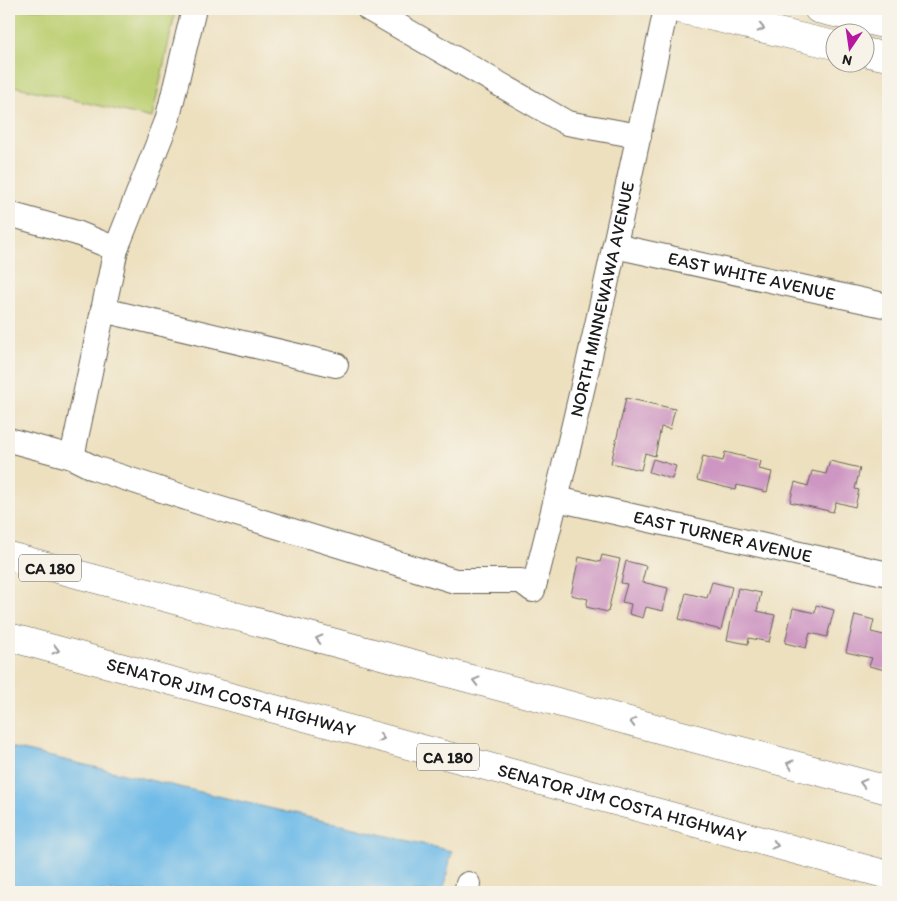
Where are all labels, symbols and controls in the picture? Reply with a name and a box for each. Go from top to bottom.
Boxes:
one-way arrow [756,22,765,33]
north arrow [824,22,874,72]
text: N [841,51,854,70]
street label: NORTH MINNEWAWA AVENUE [565,180,639,419]
street label: EAST WHITE AVENUE [666,247,837,305]
street label: EAST TURNER AVENUE [631,506,814,567]
road number: CA 180 [19,554,81,582]
one-way arrow [315,635,323,645]
one-way arrow [51,644,60,655]
street label: SENATOR JIM COSTA HIGHWAY [104,653,358,741]
one-way arrow [471,676,480,687]
one-way arrow [629,718,637,728]
one-way arrow [377,733,385,743]
road number: CA 180 [417,744,479,770]
street label: SENATOR JIM COSTA HIGHWAY [495,759,749,847]
one-way arrow [786,759,794,770]
one-way arrow [859,779,867,789]
one-way arrow [770,839,778,849]

